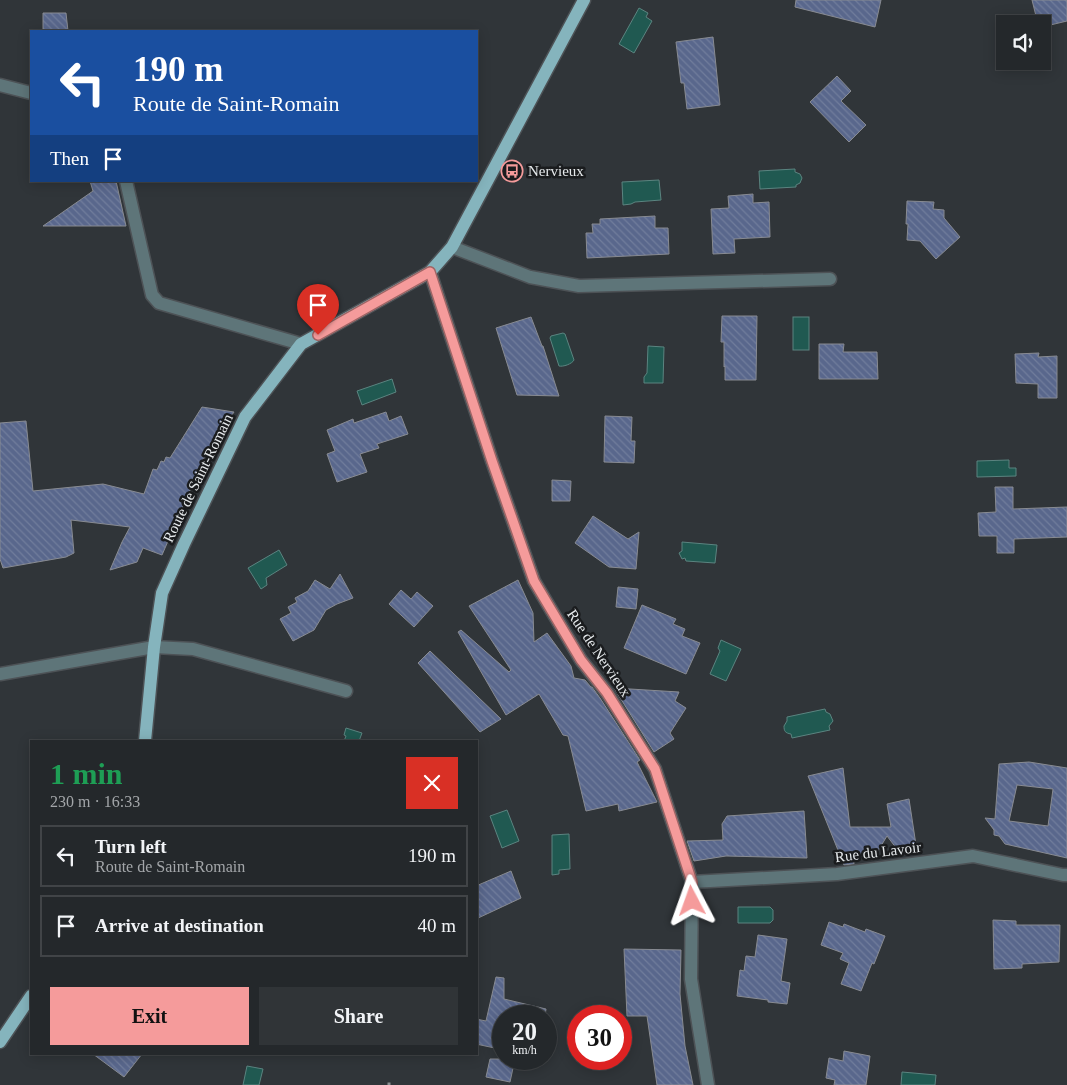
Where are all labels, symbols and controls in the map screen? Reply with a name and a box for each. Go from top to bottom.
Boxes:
map controls [996,15,1051,70]
button: sound [996,15,1051,70]
icon: left [50,50,115,115]
text: 190 m [133,50,223,89]
text: Route de Saint-Romain [133,91,340,116]
icon: arrive [99,145,127,173]
text: Then [50,148,89,169]
bus stop icon: Nervieux [500,159,524,183]
place label: Nervieux [528,163,584,179]
pin [297,284,339,335]
icon: arrive [304,291,332,319]
street label: Route de Saint-Romain [160,411,236,545]
street label: Rue de Nervieux [564,606,634,700]
text: 1 min [50,757,123,790]
button: close [406,757,458,809]
text: 230 m · 16:33 [50,793,140,810]
text: Turn left [95,836,167,857]
street label: Rue du Lavoir [834,839,922,865]
icon: left [52,842,80,870]
text: 190 m [408,845,456,866]
text: Route de Saint-Romain [95,858,245,875]
position arrow [665,874,717,926]
icon: arrive [52,912,80,940]
text: Arrive at destination [95,915,264,936]
text: 40 m [417,915,456,936]
button: Exit [50,987,249,1045]
button: Share [259,987,458,1045]
speed limit sign: 30 [567,1005,632,1070]
text: 20 [512,1018,537,1045]
text: km/h [512,1043,537,1057]

